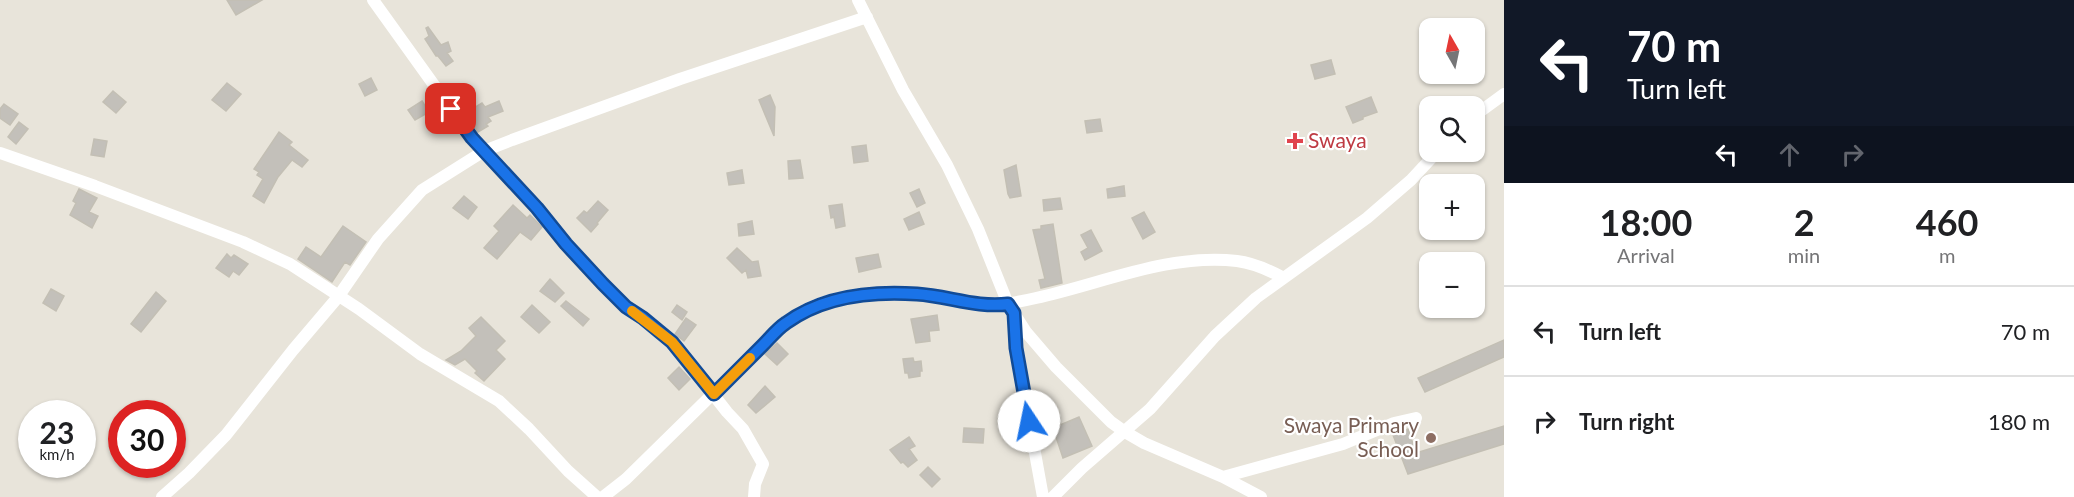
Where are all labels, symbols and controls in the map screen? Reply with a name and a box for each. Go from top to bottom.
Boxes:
north arrow [1419,18,1485,84]
map controls [1419,18,1485,318]
text: 70 m [1627,21,1721,71]
icon: left [1528,24,1606,102]
text: Turn left [1627,72,1726,105]
pin [425,83,476,134]
icon: arrive [434,92,467,125]
button: search [1419,96,1485,162]
place label: Swaya [1308,127,1367,152]
marker: Swaya [1286,132,1304,150]
icon: left [1710,138,1743,171]
icon: ahead [1773,138,1806,171]
icon: right [1836,138,1869,171]
button: + [1419,174,1485,240]
text: 18:00 [1600,200,1692,244]
text: 2 [1794,200,1815,244]
text: 460 [1916,200,1978,244]
text: Arrival [1617,243,1675,267]
text: min [1788,243,1820,267]
text: m [1939,243,1955,267]
button: − [1419,252,1485,318]
icon: left [1528,315,1561,348]
text: Turn left [1579,318,1661,345]
text: 70 m [2001,318,2050,345]
position arrow [997,389,1061,453]
speed limit sign: 30 [108,400,186,478]
icon: right [1528,405,1561,438]
text: Turn right [1579,408,1674,435]
text: 180 m [1988,408,2050,435]
place label: Swaya Primary School [1284,412,1419,461]
text: 23 [40,414,74,450]
marker: Swaya Primary School [1424,431,1438,445]
text: km/h [39,445,75,463]

